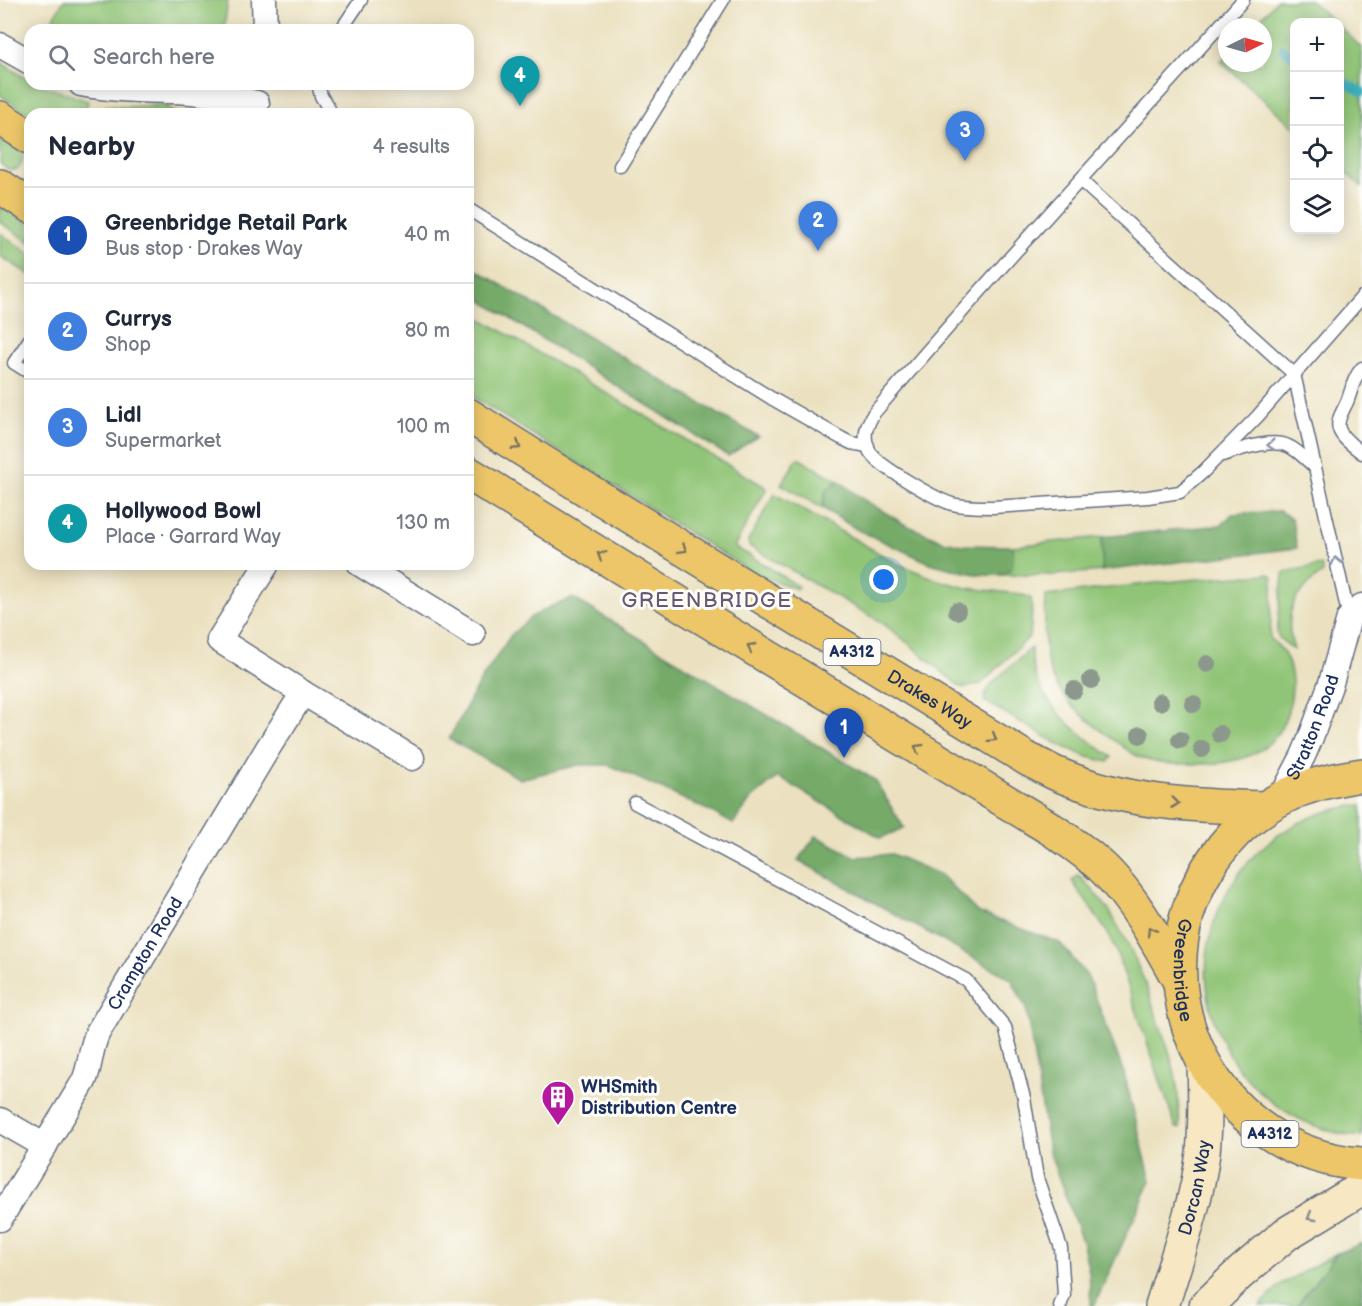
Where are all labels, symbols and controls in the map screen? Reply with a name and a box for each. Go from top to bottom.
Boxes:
north arrow [1218,18,1272,72]
map controls [1290,18,1344,234]
button: + [1290,18,1344,72]
search box [24,24,474,90]
icon: search [45,41,78,74]
text: Search here [93,44,215,71]
pin: 4 [500,57,540,106]
button: − [1290,72,1344,126]
pin: 3 [946,112,984,161]
button: locate [1290,126,1344,180]
text: Nearby [48,132,135,163]
text: 4 results [372,135,450,159]
button: layers [1290,180,1344,234]
pin: 2 [798,202,838,251]
text: Greenbridge Retail Park [105,210,347,237]
text: 1 [63,223,72,247]
text: 40 m [404,223,450,247]
text: Bus stop · Drakes Way [105,237,303,261]
text: Currys [105,306,172,333]
text: 2 [62,319,73,343]
text: 80 m [405,319,450,343]
text: Shop [105,333,151,357]
text: Lidl [105,402,141,429]
text: 3 [62,415,73,439]
text: 100 m [397,415,450,439]
text: Supermarket [105,429,221,453]
one-way arrow [1266,438,1275,451]
one-way arrow [511,439,522,450]
text: Hollywood Bowl [105,498,261,525]
text: 4 [62,511,73,535]
text: 130 m [396,511,450,535]
text: Place · Garrard Way [105,525,281,549]
one-way arrow [677,542,687,554]
one-way arrow [597,552,608,563]
one-way arrow [1330,556,1343,566]
your location [869,565,898,594]
district label: GREENBRIDGE [621,588,793,613]
road number: A4312 [824,639,880,665]
one-way arrow [747,642,757,654]
street label: Drakes Way [883,665,976,733]
street label: Stratton Road [1282,672,1343,784]
pin: 1 [824,708,864,758]
one-way arrow [987,730,997,742]
one-way arrow [914,744,924,755]
one-way arrow [1170,797,1179,809]
street label: Crampton Road [103,893,187,1014]
street label: Greenbridge [1169,916,1197,1024]
one-way arrow [1146,927,1158,937]
place label: WHSmith Distribution Centre [581,1077,737,1119]
building icon: WHSmith Distribution Centre [540,1079,576,1126]
road number: A4312 [1242,1121,1298,1147]
street label: Dorcan Way [1174,1138,1215,1238]
one-way arrow [1307,1210,1317,1222]

